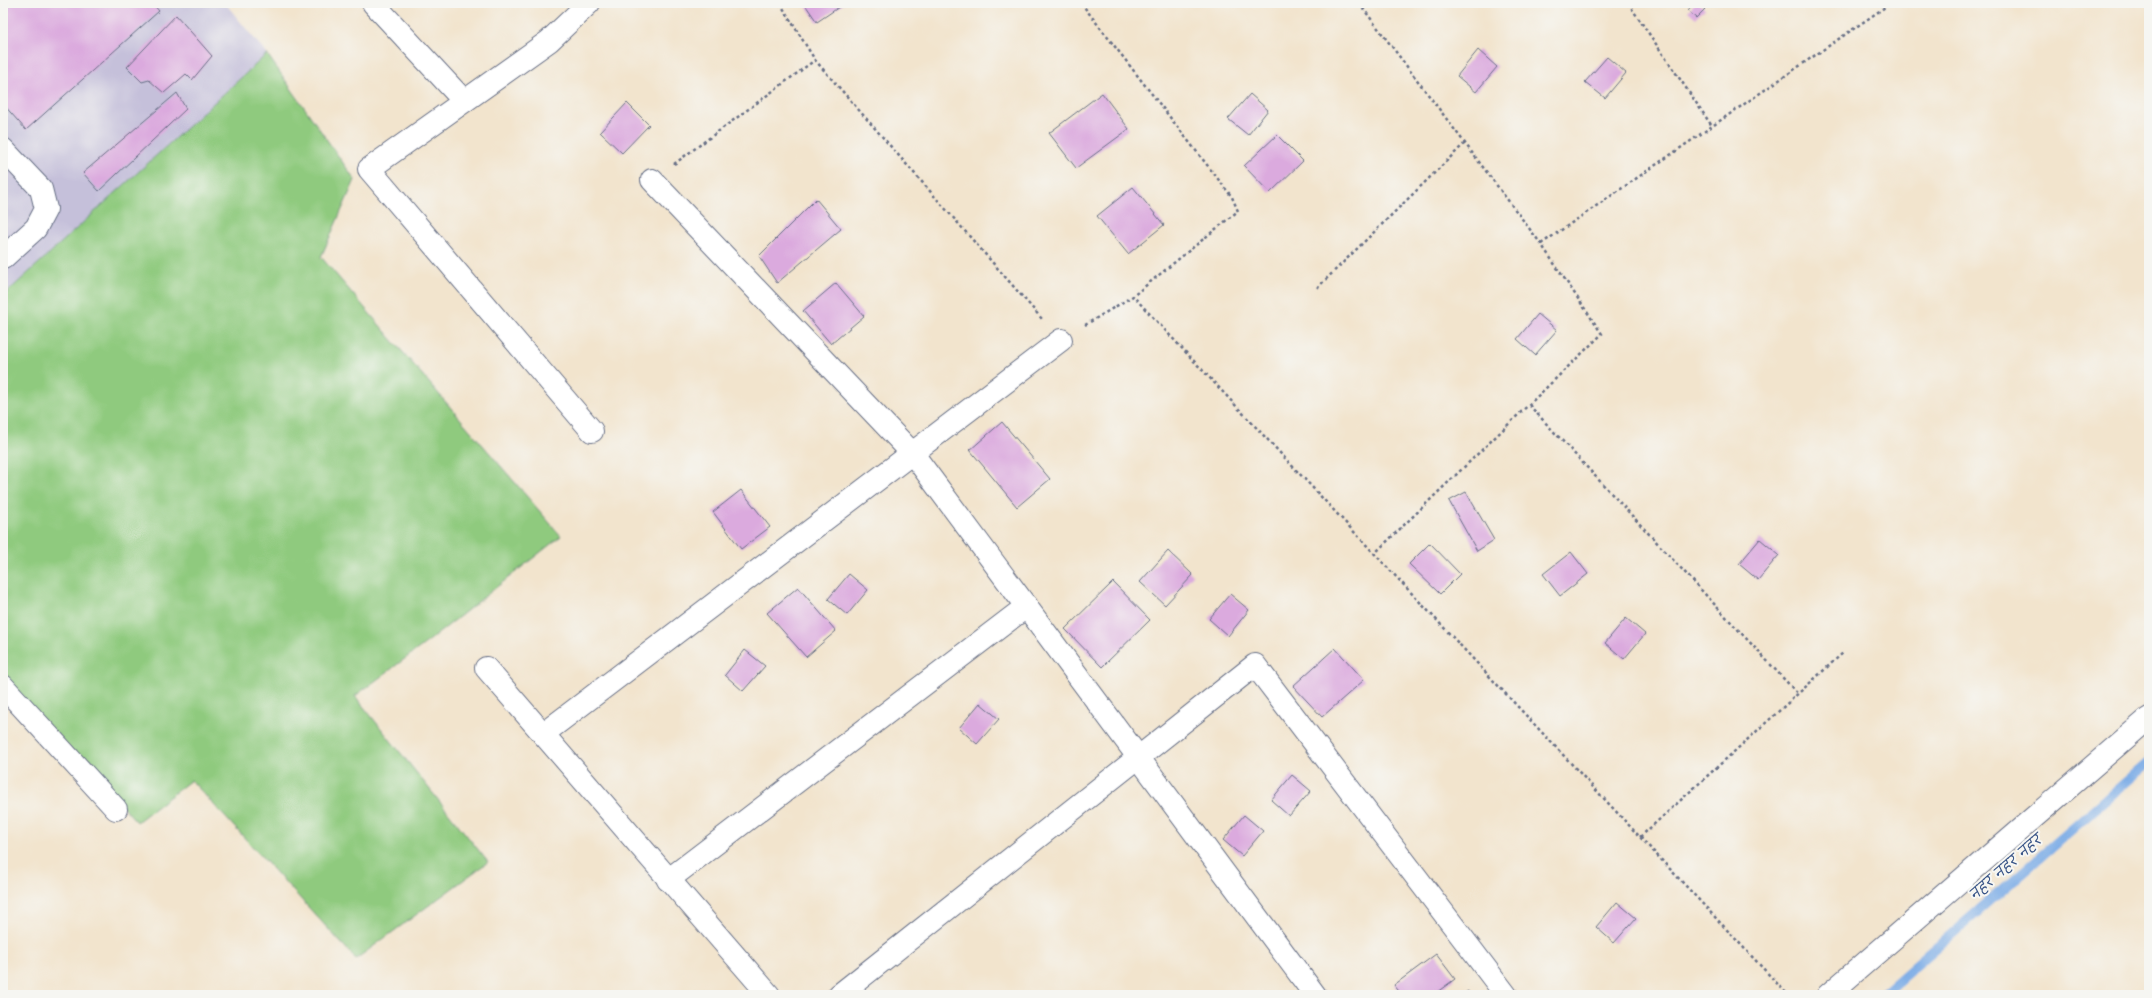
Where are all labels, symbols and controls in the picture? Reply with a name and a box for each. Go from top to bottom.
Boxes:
water label: नहर नहर नहर [1966,829,2049,905]

